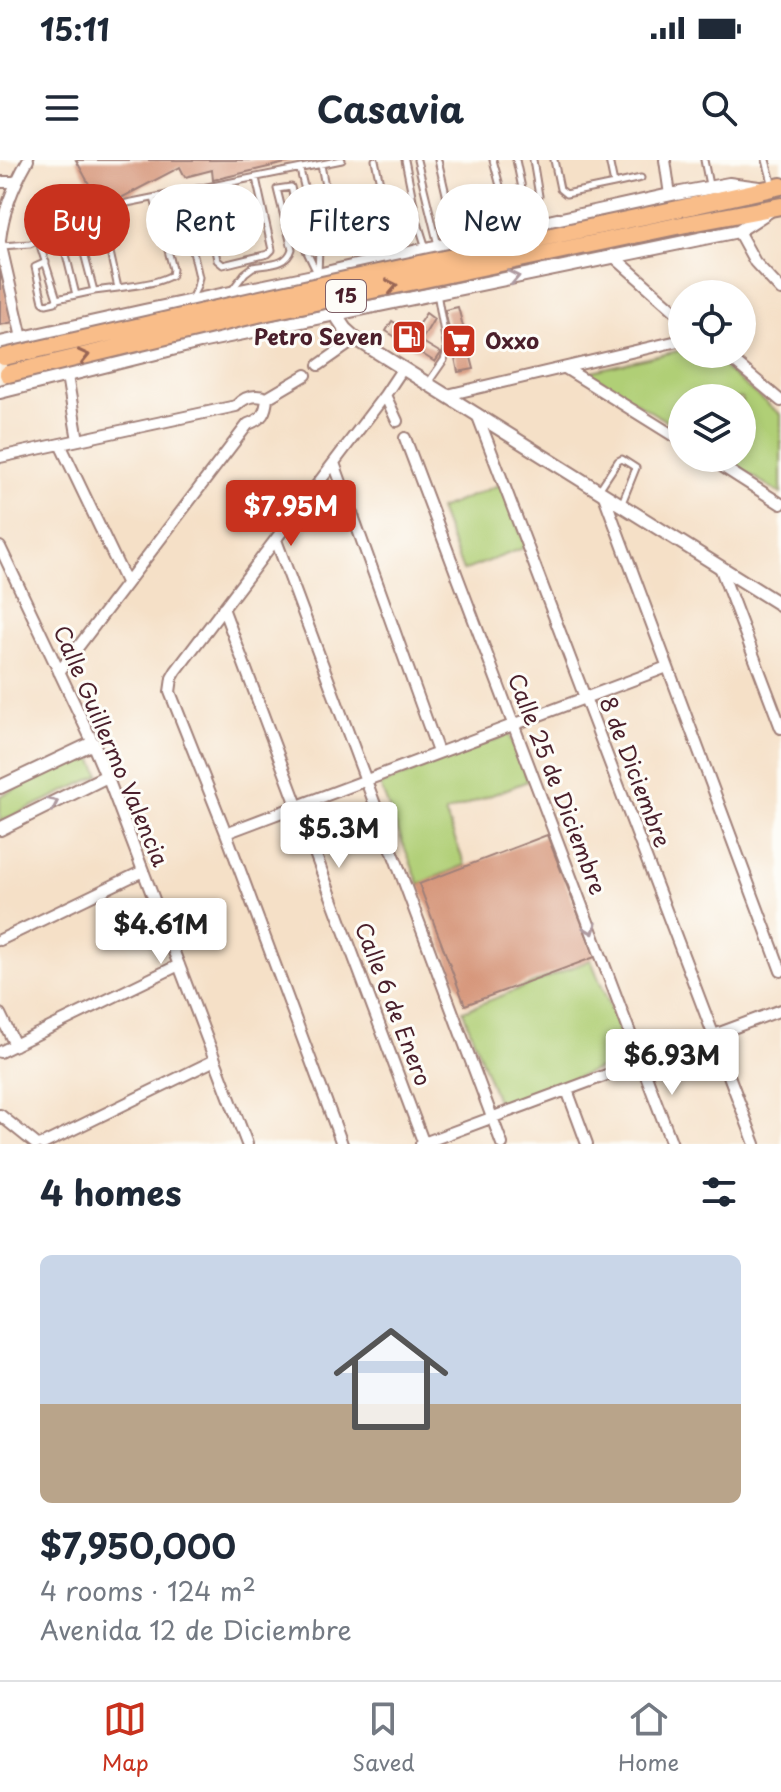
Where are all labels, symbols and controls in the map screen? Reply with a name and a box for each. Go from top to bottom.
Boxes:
text: 15:11 [40,6,110,51]
text: Casavia [317,81,464,135]
icon: menu [40,86,84,130]
icon: search [697,86,741,130]
chip: Buy [24,184,130,256]
chip: Rent [146,184,264,256]
chip: Filters [280,184,419,256]
chip: New [435,184,549,256]
one-way arrow [506,269,520,286]
one-way arrow [385,278,398,295]
road number: 15 [326,280,366,312]
map controls [668,280,756,472]
button: locate [668,280,756,368]
fuel station icon: Petro Seven [390,318,428,356]
place label: Petro Seven [254,319,383,352]
supermarket icon: Oxxo [440,322,478,360]
place label: Oxxo [485,323,539,356]
one-way arrow [76,348,90,365]
button: layers [668,384,756,472]
pin: $7.95M [226,480,356,548]
text: $7.95M [244,486,338,525]
street label: Calle Guillermo Valencia [47,620,178,872]
street label: Calle 25 de Diciembre [501,668,616,899]
street label: 8 de Diciembre [592,691,680,852]
one-way arrow [45,797,60,812]
pin: $5.3M [283,802,395,870]
text: $5.3M [298,808,380,847]
pin: $4.61M [96,898,226,966]
text: $4.61M [114,904,208,943]
street label: Calle 6 de Enero [348,917,441,1090]
one-way arrow [581,921,598,935]
pin: $6.93M [607,1029,737,1097]
text: $6.93M [624,1035,720,1074]
text: 4 homes [40,1166,182,1218]
icon: filters [697,1170,741,1214]
icon: home [319,1307,463,1451]
text: $7,950,000 [40,1519,236,1571]
text: 4 rooms · 124 m² [40,1571,256,1610]
text: Avenida 12 de Diciembre [40,1610,352,1649]
tab: Map [102,1697,149,1778]
tab: Saved [352,1697,415,1778]
tab: Home [618,1697,679,1778]

